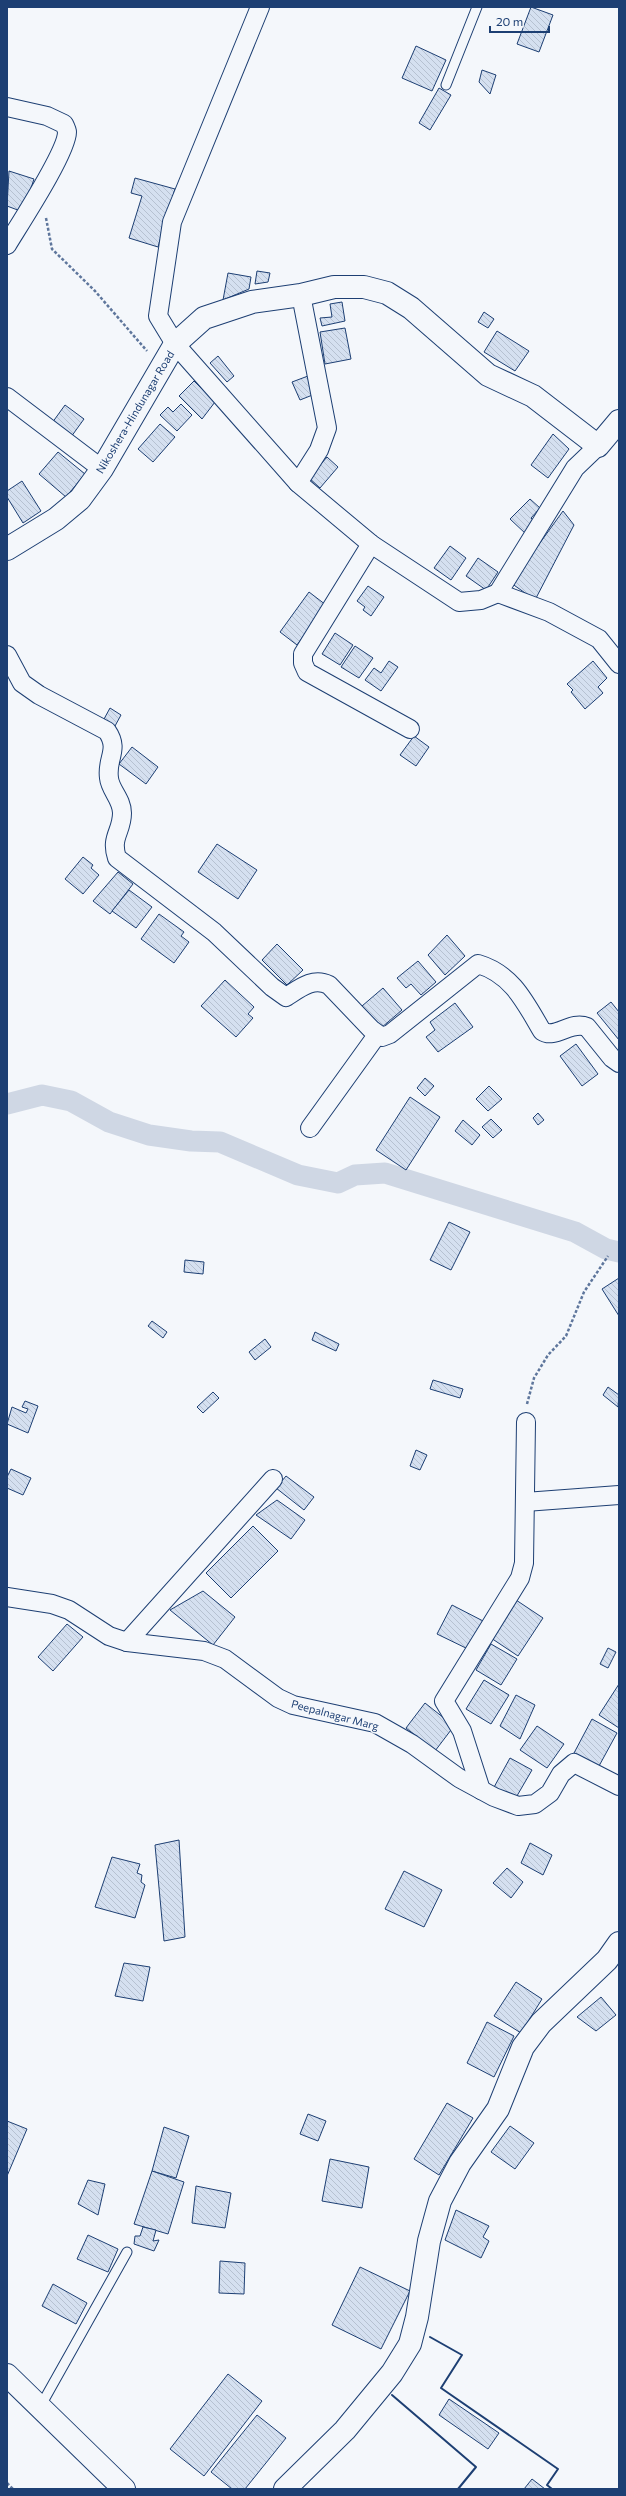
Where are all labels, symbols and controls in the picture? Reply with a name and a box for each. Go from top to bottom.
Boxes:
scale bar [490,8,549,34]
text: 20 m [496,14,523,28]
street label: Nikoshera-Hindunagar Road [93,348,176,475]
street label: Peepalnagar Marg [290,1697,380,1732]

